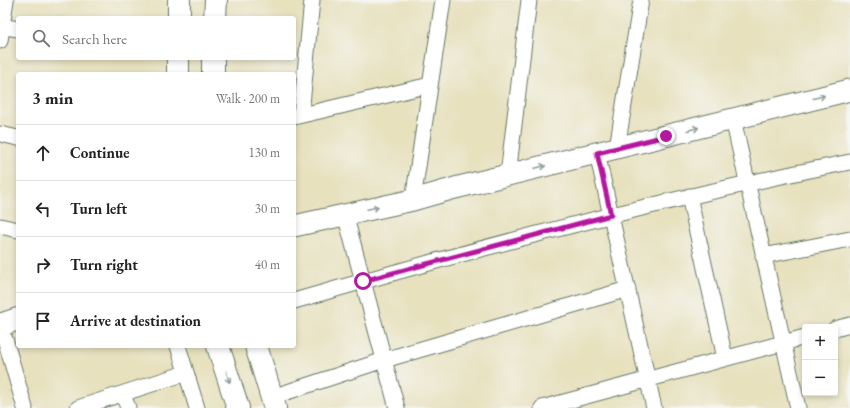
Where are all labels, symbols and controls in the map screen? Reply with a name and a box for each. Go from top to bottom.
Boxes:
search box [16,16,296,60]
icon: search [30,27,52,49]
text: Search here [62,29,127,48]
text: 3 min [32,87,73,109]
text: Walk · 200 m [216,90,280,107]
one-way arrow [813,93,826,100]
one-way arrow [687,125,700,133]
route end [657,127,675,145]
icon: ahead [32,142,54,164]
text: Continue [70,143,130,162]
text: 130 m [249,144,280,161]
one-way arrow [533,163,546,171]
icon: left [32,198,54,220]
text: Turn left [70,199,127,218]
text: 30 m [255,200,280,217]
one-way arrow [366,204,379,212]
icon: right [32,254,54,276]
text: Turn right [70,255,138,274]
text: 40 m [255,256,280,273]
route start [354,272,372,290]
icon: arrive [32,310,54,332]
text: Arrive at destination [70,311,201,330]
map controls [802,324,838,396]
button: + [802,324,838,360]
button: − [802,360,838,396]
one-way arrow [225,370,232,383]

